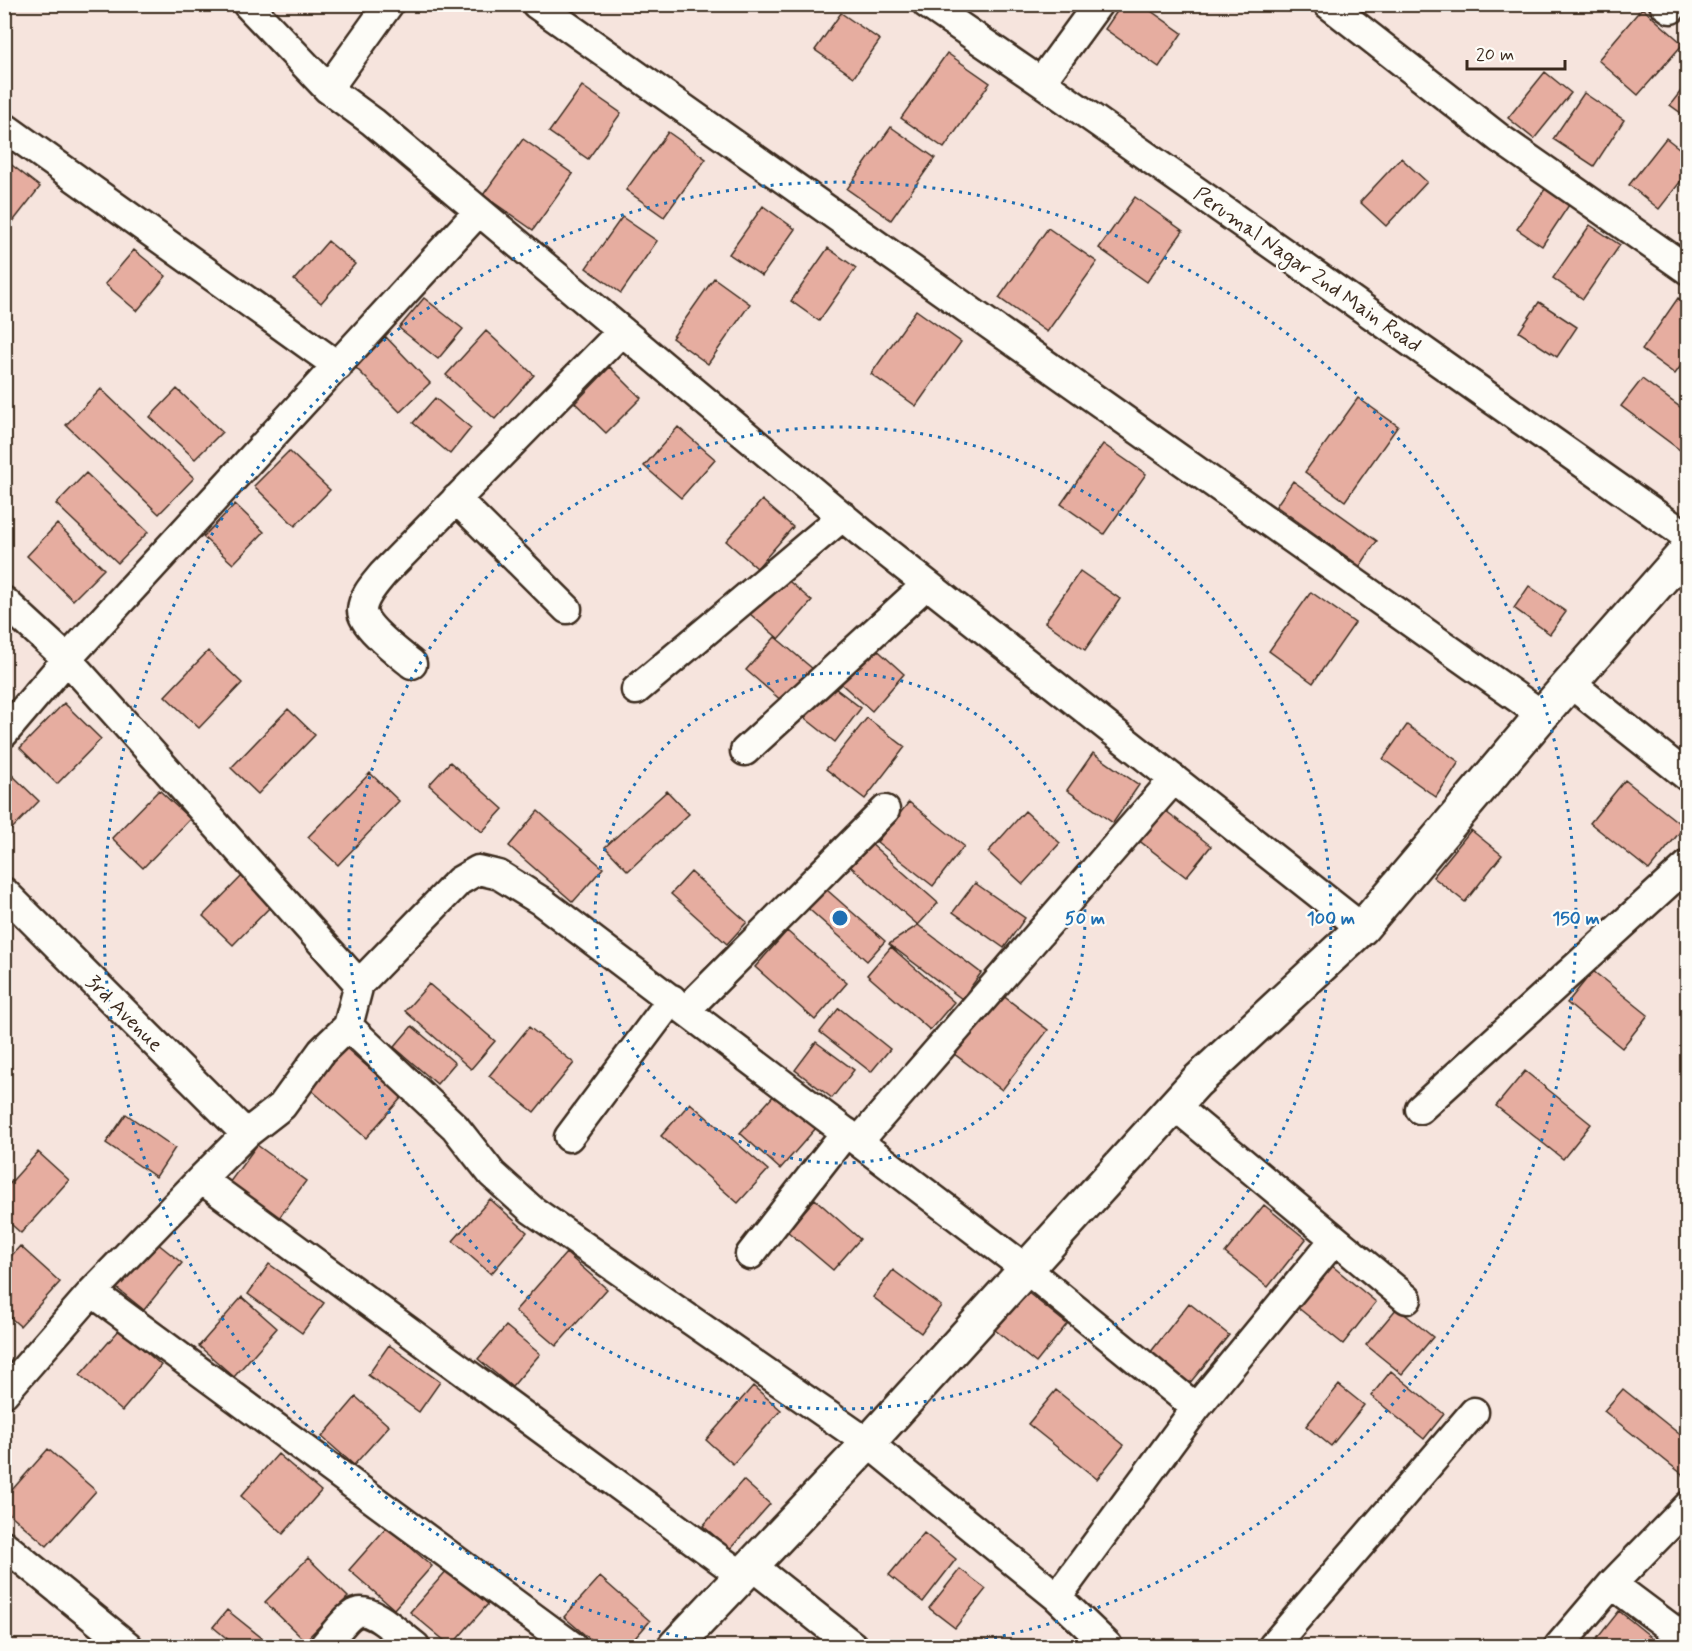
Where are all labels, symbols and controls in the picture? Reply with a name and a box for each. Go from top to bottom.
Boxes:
scale bar [1467,33,1564,71]
text: 20 m [1476,43,1514,67]
street label: Perumal Nagar 2nd Main Road [1187,180,1427,360]
text: 50 m [1065,907,1105,931]
text: 100 m [1307,907,1355,931]
text: 150 m [1552,907,1600,931]
centre of rings [830,908,850,928]
street label: 3rd Avenue [80,969,169,1058]

